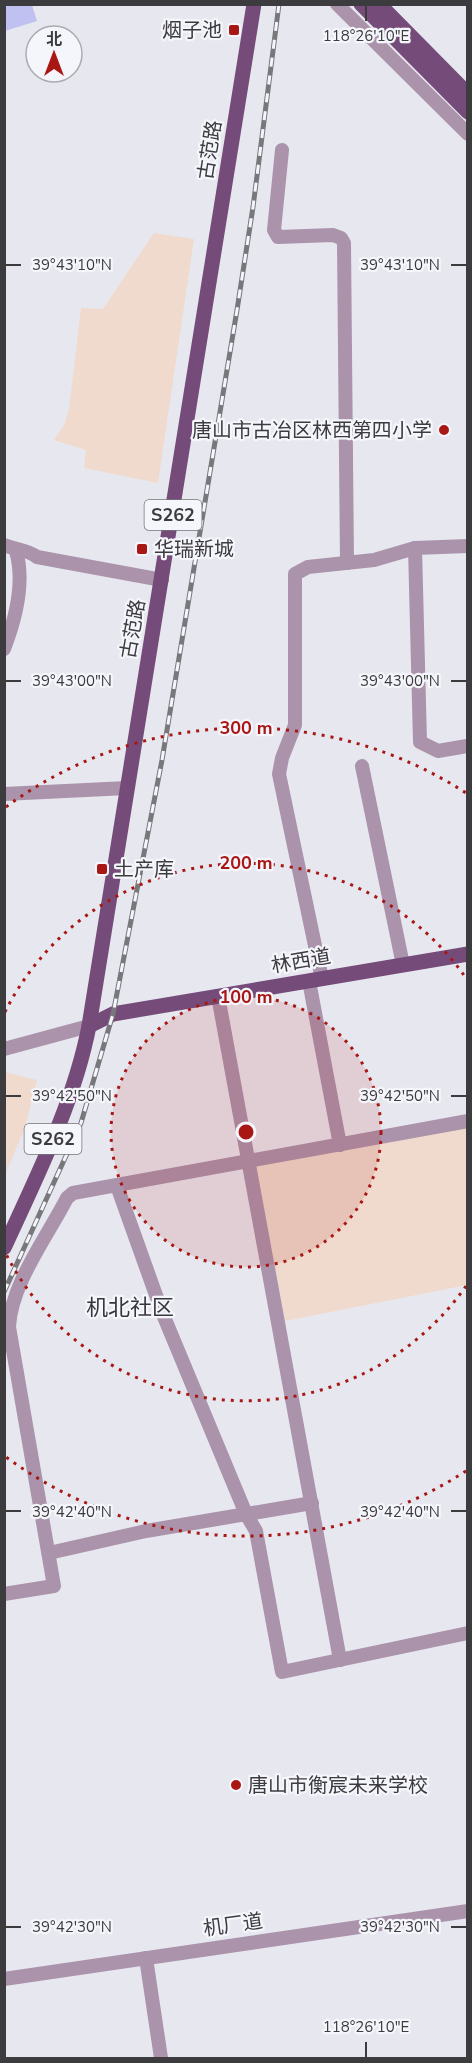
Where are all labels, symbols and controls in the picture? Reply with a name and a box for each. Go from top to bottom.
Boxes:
place label: 烟子池 [162,17,222,44]
marker: 烟子池 [227,23,241,37]
north arrow [24,24,84,84]
text: 118°26'10"E [323,26,409,46]
text: 北 [46,29,62,51]
street label: 古范路 [192,118,228,182]
text: 39°43'10"N [32,255,112,275]
text: 39°43'10"N [360,255,440,275]
place label: 唐山市古冶区林西第四小学 [192,417,432,444]
marker: 唐山市古冶区林西第四小学 [437,423,451,437]
road number: S262 [144,500,201,530]
place label: 华瑞新城 [154,536,234,563]
marker: 华瑞新城 [135,542,149,556]
street label: 古范路 [114,597,152,661]
text: 39°43'00"N [32,671,112,691]
text: 39°43'00"N [360,671,440,691]
text: 300 m [219,716,273,740]
text: 200 m [219,851,273,875]
place label: 土产库 [114,856,174,883]
marker: 土产库 [95,862,109,876]
street label: 林西道 [269,942,333,980]
text: 100 m [219,985,273,1009]
text: 39°42'50"N [32,1086,112,1106]
text: 39°42'50"N [360,1086,440,1106]
centre of rings [236,1122,256,1142]
road number: S262 [25,1124,82,1154]
district label: 机北社区 [86,1293,174,1323]
text: 39°42'40"N [32,1502,112,1522]
text: 39°42'40"N [360,1502,440,1522]
place label: 唐山市衡宸未来学校 [248,1772,428,1799]
marker: 唐山市衡宸未来学校 [229,1778,243,1792]
street label: 机厂道 [201,1907,265,1943]
text: 39°42'30"N [32,1917,112,1937]
text: 39°42'30"N [360,1917,440,1937]
text: 118°26'10"E [323,2017,409,2037]

